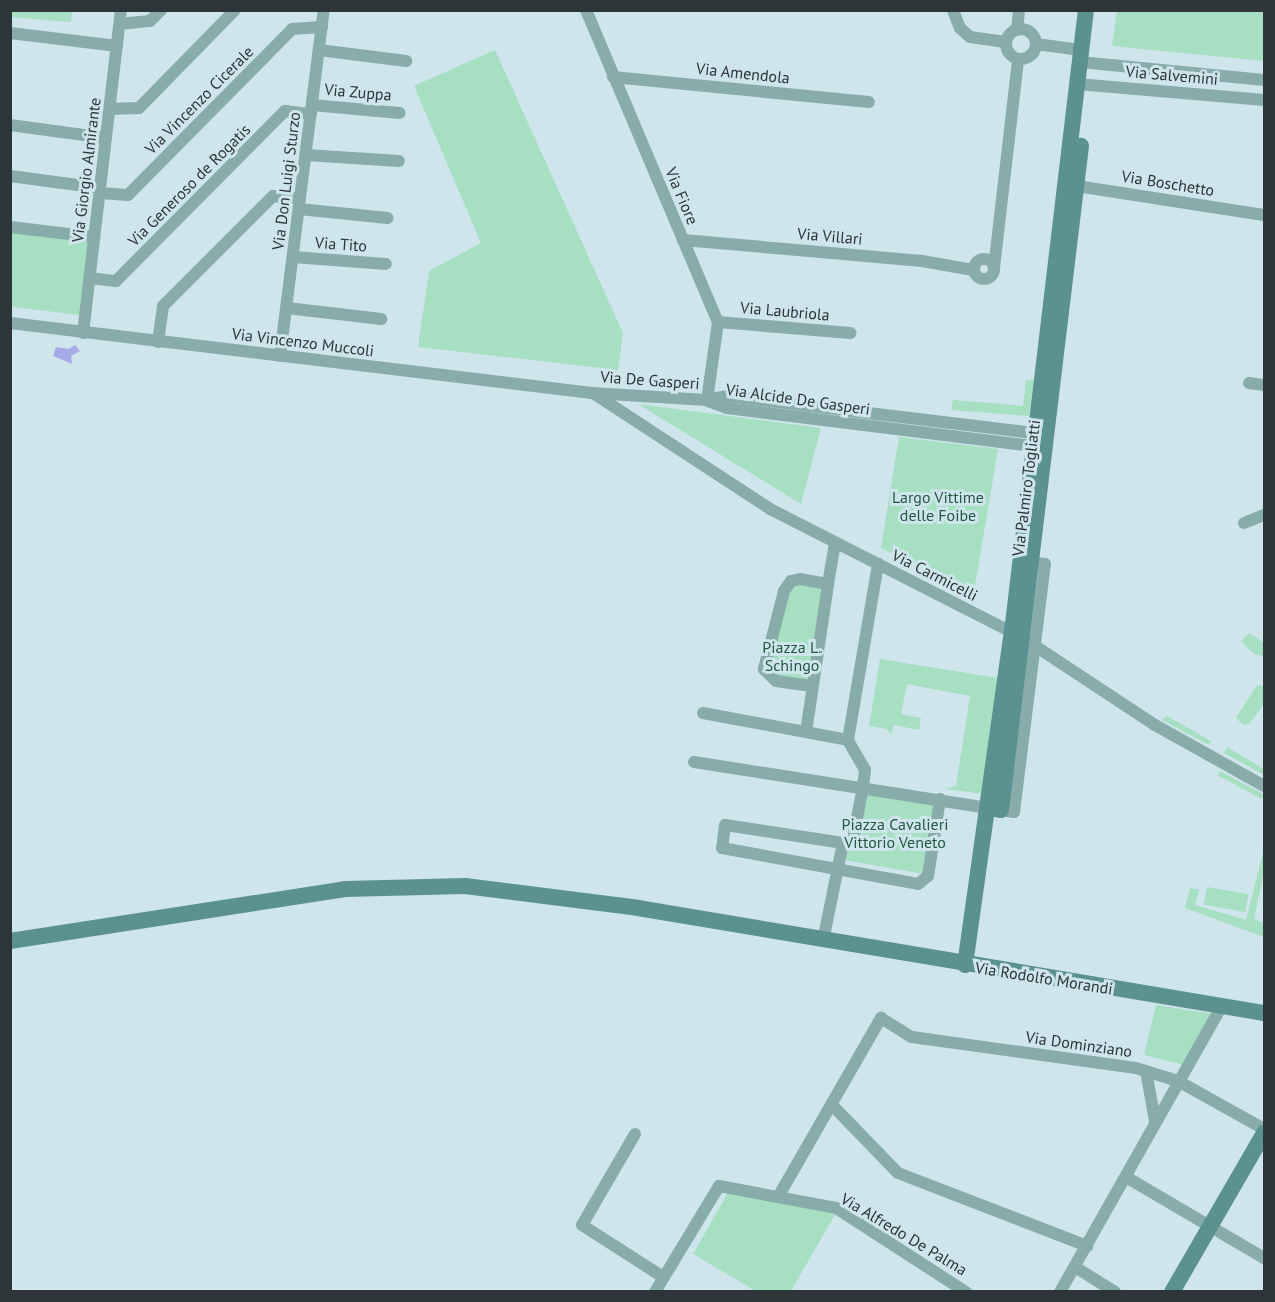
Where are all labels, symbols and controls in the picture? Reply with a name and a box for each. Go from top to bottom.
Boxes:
street label: Via Vincenzo Cicerale [141,42,257,158]
street label: Via Amendola [695,59,791,87]
street label: Via Salvemini [1125,61,1219,89]
street label: Via Zuppa [323,79,393,105]
street label: Via Giorgio Almirante [68,96,104,244]
street label: Via Don Luigi Sturzo [268,111,304,251]
street label: Via Generoso de Rogatis [124,120,254,250]
street label: Via Fiore [661,165,703,227]
street label: Via Boschetto [1120,166,1216,200]
street label: Via Villari [796,224,864,248]
street label: Via Tito [314,233,368,255]
street label: Via Laubriola [740,298,830,324]
street label: Via Vincenzo Muccoli [231,324,375,360]
street label: Via De Gasperi [600,367,700,393]
street label: Via Alcide De Gasperi [724,379,872,419]
street label: Via Palmiro Togliatti [1008,418,1044,558]
park label: Largo Vittime delle Foibe [892,487,984,525]
street label: Via Carmicelli [889,545,981,605]
park label: Piazza L. Schingo [762,637,822,675]
park label: Piazza Cavalieri Vittorio Veneto [842,814,948,852]
street label: Via Rodolfo Morandi [974,958,1114,998]
street label: Via Dominziano [1025,1027,1133,1061]
street label: Via Alfredo De Palma [837,1189,971,1279]

